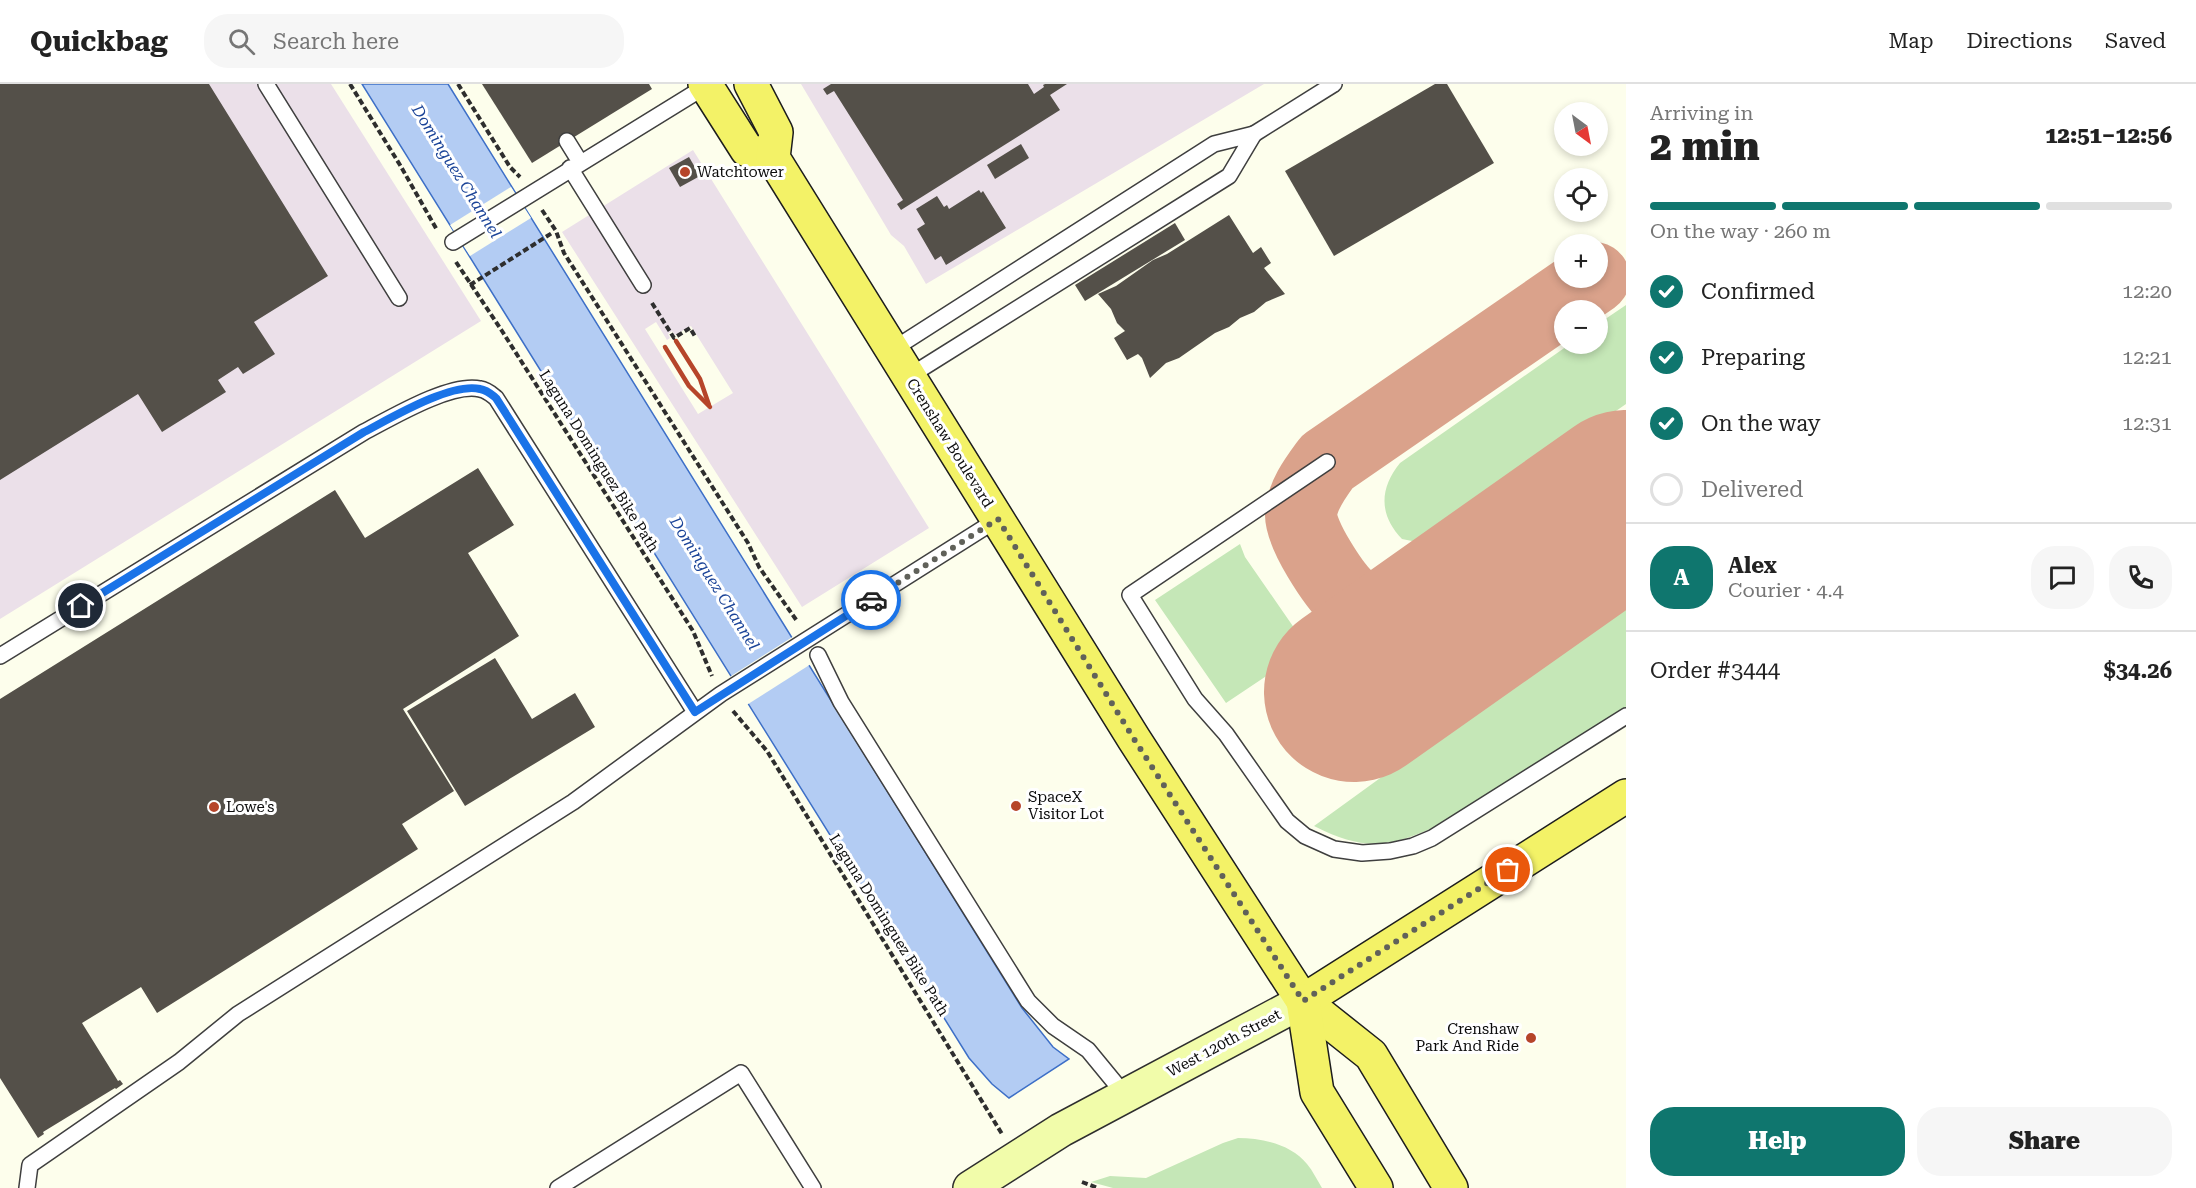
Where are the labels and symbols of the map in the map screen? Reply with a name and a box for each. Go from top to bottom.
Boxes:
water label: Dominguez Channel [407,100,505,242]
north arrow [1554,102,1608,156]
place label: Watchtower [697,163,784,181]
marker: Watchtower [678,165,692,179]
street label: Laguna Dominguez Bike Path [535,367,663,556]
street label: Crenshaw Boulevard [903,375,997,511]
water label: Dominguez Channel [665,512,763,654]
courier [841,570,901,630]
pin [55,580,106,631]
place label: SpaceX Visitor Lot [1028,788,1104,823]
place label: Lowe's [226,798,274,816]
marker: SpaceX Visitor Lot [1009,799,1023,813]
marker: Lowe's [207,800,221,814]
street label: Laguna Dominguez Bike Path [825,831,953,1020]
pin [1482,844,1533,895]
street label: West 120th Street [1164,1005,1284,1081]
place label: Crenshaw Park And Ride [1416,1020,1520,1055]
marker: Crenshaw Park And Ride [1524,1031,1538,1045]

